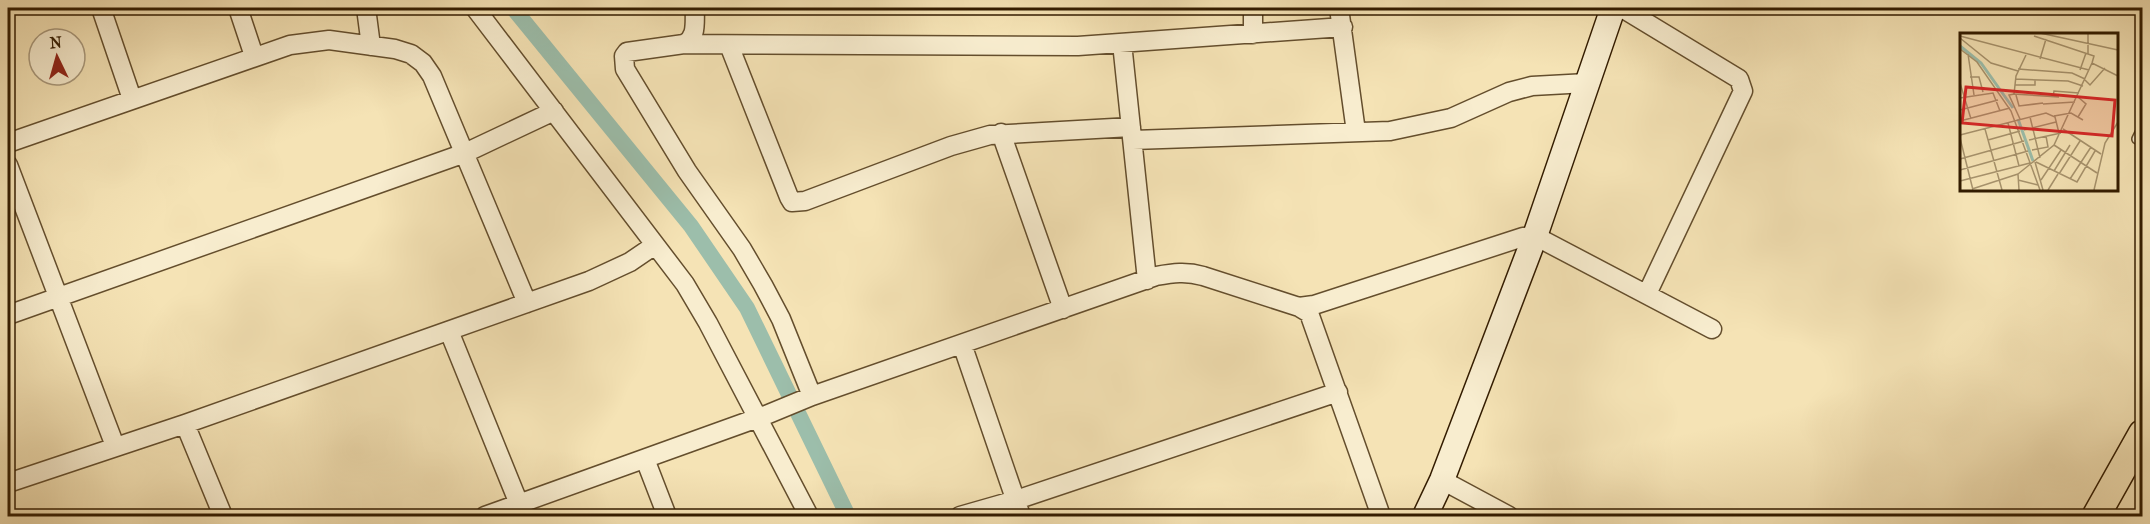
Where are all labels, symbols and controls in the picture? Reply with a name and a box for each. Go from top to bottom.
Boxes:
north arrow [27,27,87,87]
text: N [49,32,63,53]
inset map [1960,33,2117,190]

